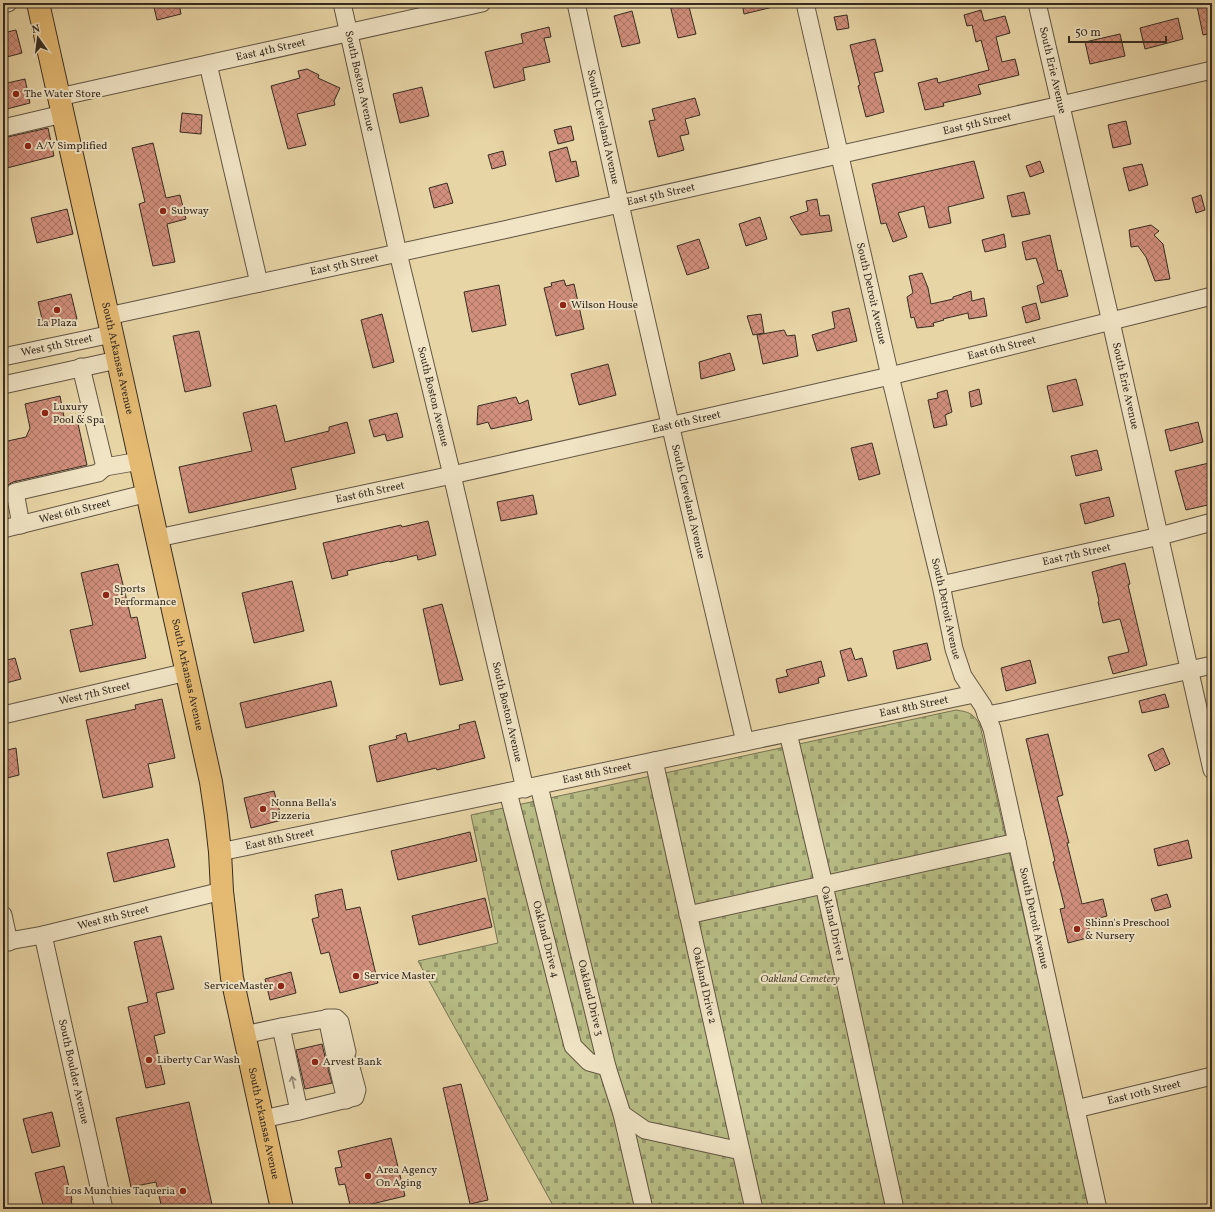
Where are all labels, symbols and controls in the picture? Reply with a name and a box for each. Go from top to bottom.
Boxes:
north arrow [18,18,58,58]
scale bar [1069,18,1166,44]
text: N [30,22,42,38]
street label: South Erie Avenue [1035,25,1070,115]
text: 50 m [1075,25,1101,41]
street label: South Boston Avenue [341,29,378,133]
street label: East 4th Street [235,35,307,65]
street label: South Cleveland Avenue [583,68,623,186]
place label: The Water Store [24,87,101,102]
marker: The Water Store [11,89,21,99]
street label: East 5th Street [941,109,1013,139]
place label: A/V Simplified [36,139,107,154]
marker: A/V Simplified [23,141,33,151]
street label: East 5th Street [625,180,697,210]
place label: Subway [171,204,209,219]
marker: Subway [158,206,168,216]
street label: South Detroit Avenue [852,241,890,346]
street label: East 5th Street [309,250,380,279]
place label: Wilson House [571,298,638,313]
marker: Wilson House [558,300,568,310]
street label: South Arkansas Avenue [98,301,137,416]
marker: La Plaza [52,305,62,315]
place label: La Plaza [37,316,78,331]
street label: West 5th Street [20,331,94,361]
street label: East 6th Street [966,332,1038,364]
street label: South Erie Avenue [1108,341,1142,431]
street label: South Boston Avenue [414,345,452,448]
place label: Luxury Pool & Spa [53,400,105,428]
street label: East 6th Street [651,407,722,437]
marker: Luxury Pool & Spa [40,408,50,418]
street label: South Cleveland Avenue [667,443,709,560]
street label: East 6th Street [334,478,406,507]
street label: West 6th Street [37,495,112,527]
street label: East 7th Street [1041,540,1112,570]
street label: South Detroit Avenue [927,556,965,662]
place label: Sports Performance [114,582,176,610]
marker: Sports Performance [101,590,111,600]
street label: South Arkansas Avenue [168,617,207,732]
street label: South Boston Avenue [488,660,526,764]
street label: West 7th Street [57,678,132,709]
street label: East 8th Street [878,692,950,721]
street label: East 8th Street [561,758,633,788]
place label: Nonna Bella’s Pizzeria [271,796,337,824]
marker: Nonna Bella’s Pizzeria [258,804,268,814]
street label: East 8th Street [244,825,316,854]
street label: South Detroit Avenue [1015,866,1052,971]
street label: Oakland Drive 1 [817,885,848,963]
street label: Oakland Drive 4 [529,899,563,980]
street label: West 8th Street [76,902,151,934]
place label: Shinn's Preschool & Nursery [1085,916,1170,944]
marker: Shinn's Preschool & Nursery [1072,924,1082,934]
street label: Oakland Drive 2 [688,946,720,1025]
street label: Oakland Drive 3 [574,958,607,1038]
place label: Service Master [364,969,436,984]
marker: Service Master [351,971,361,981]
park label: Oakland Cemetery [760,972,840,987]
place label: ServiceMaster [204,979,273,994]
marker: ServiceMaster [276,981,286,991]
street label: South Boulder Avenue [54,1018,92,1126]
place label: Liberty Car Wash [157,1053,241,1068]
marker: Liberty Car Wash [144,1055,154,1065]
place label: Arvest Bank [323,1055,382,1070]
marker: Arvest Bank [310,1057,320,1067]
street label: South Arkansas Avenue [244,1066,283,1181]
one-way arrow [288,1076,296,1089]
street label: East 10th Street [1106,1076,1183,1109]
place label: Area Agency On Aging [376,1163,437,1191]
marker: Area Agency On Aging [363,1171,373,1181]
place label: Los Munchies Taqueria [65,1184,176,1199]
marker: Los Munchies Taqueria [178,1186,188,1196]

